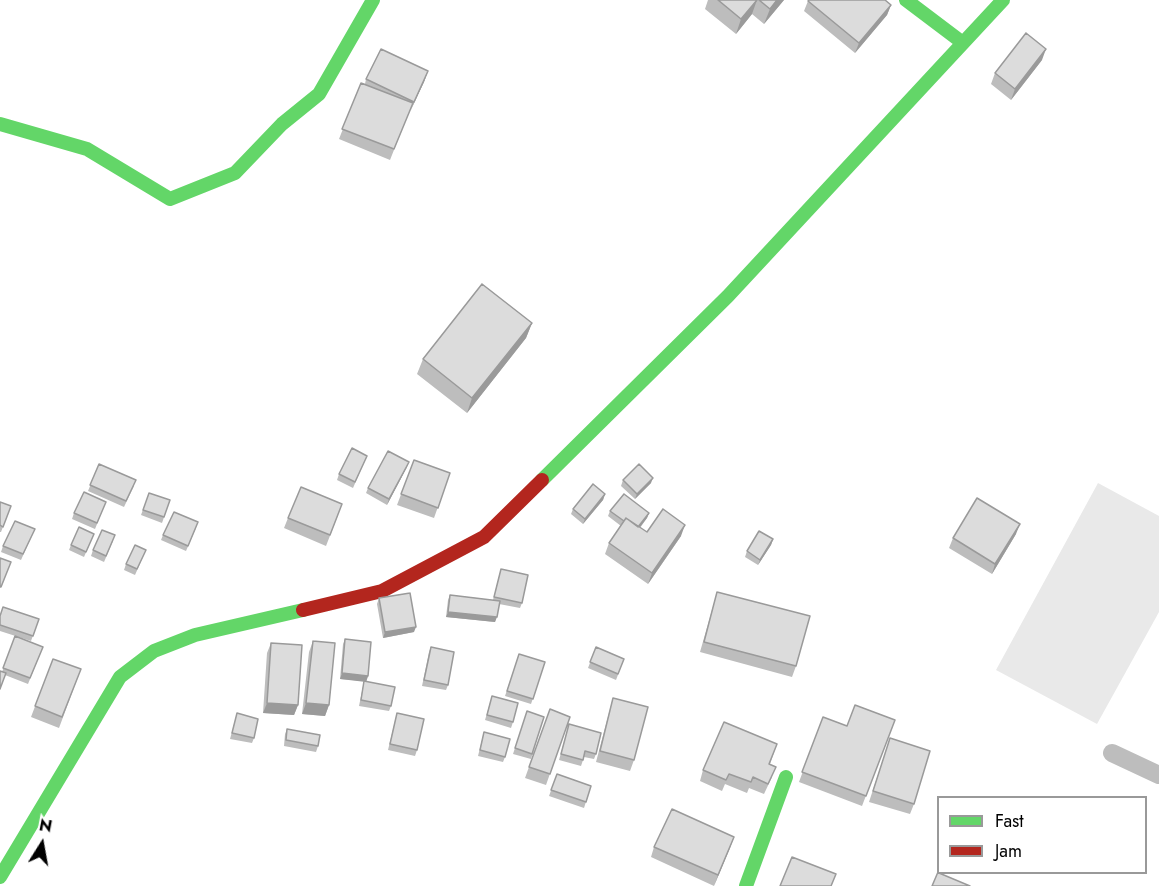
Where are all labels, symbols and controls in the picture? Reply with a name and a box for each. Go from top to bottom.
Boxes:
legend [937,796,1147,874]
text: Fast [995,808,1024,834]
text: N [37,813,54,838]
north arrow [12,814,72,874]
text: Jam [995,838,1022,864]

